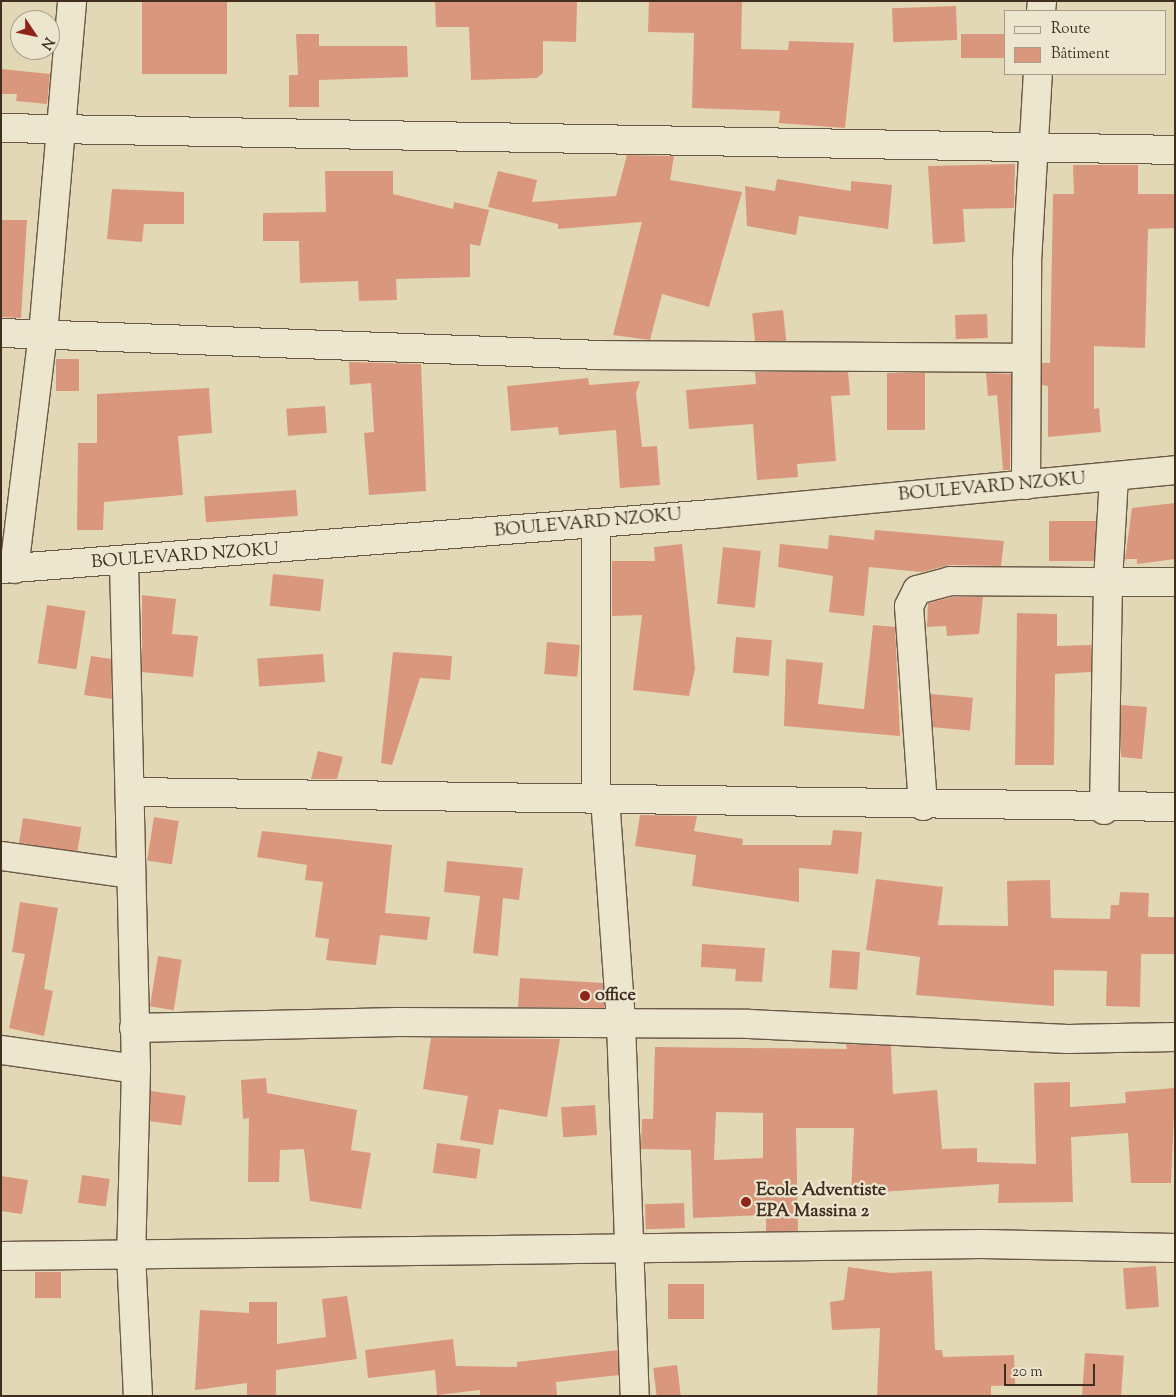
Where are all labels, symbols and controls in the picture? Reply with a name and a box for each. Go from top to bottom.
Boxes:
north arrow [10,10,60,60]
legend [1004,10,1166,75]
text: Route [1051,19,1090,40]
text: N [35,33,58,53]
text: Bâtiment [1051,44,1110,65]
street label: BOULEVARD NZOKU [897,469,1087,507]
street label: BOULEVARD NZOKU [493,505,683,543]
street label: BOULEVARD NZOKU [91,540,279,574]
place label: office [595,985,636,1007]
marker: office [579,990,591,1002]
place label: Ecole Adventiste EPA Massina 2 [756,1181,886,1224]
marker: Ecole Adventiste EPA Massina 2 [740,1196,752,1208]
scale bar [1006,1354,1097,1386]
text: 20 m [1012,1362,1043,1383]

